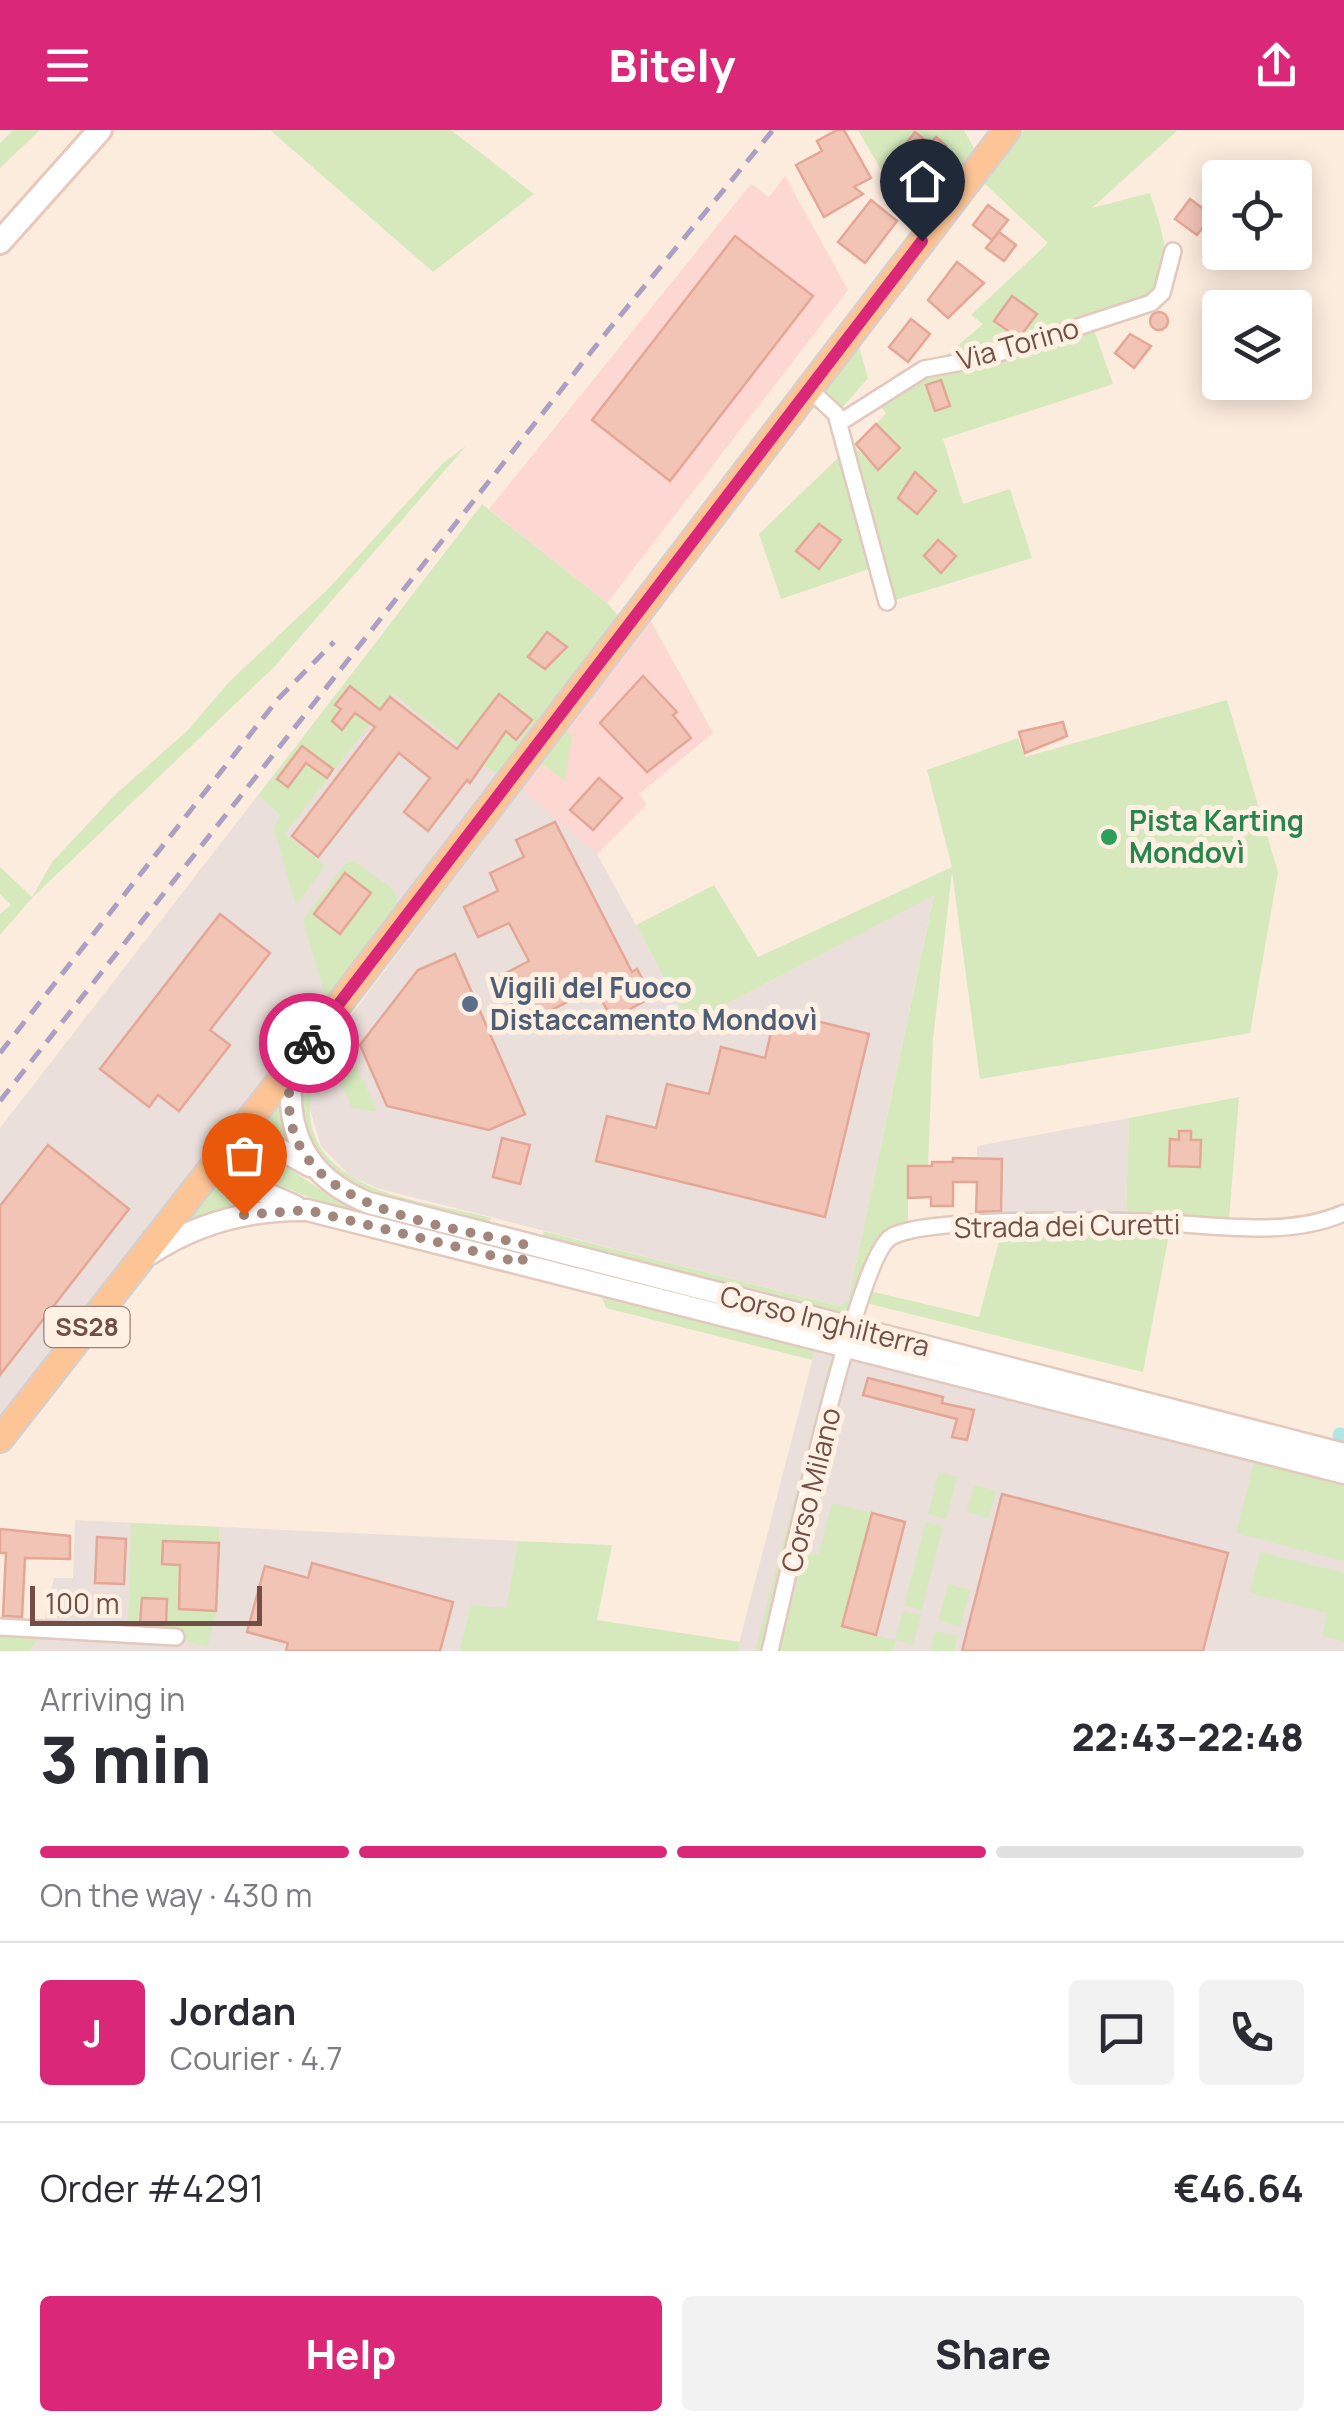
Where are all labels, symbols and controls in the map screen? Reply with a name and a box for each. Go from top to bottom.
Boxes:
text: Bitely [609,34,735,96]
icon: menu [40,38,95,93]
icon: share [1249,38,1304,93]
pin [880,139,965,242]
icon: home [895,154,950,209]
map controls [1202,160,1312,400]
button: locate [1202,160,1312,270]
button: layers [1202,290,1312,400]
street label: Via Torino [953,308,1083,379]
place label: Pista Karting Mondovì [1129,801,1304,871]
marker: Pista Karting Mondovì [1098,826,1120,848]
place label: Vigili del Fuoco Distaccamento Mondovì [490,968,818,1038]
courier [259,993,359,1093]
marker: Vigili del Fuoco Distaccamento Mondovì [459,993,481,1015]
icon: bike [282,1016,337,1071]
pin [202,1113,287,1216]
icon: bag [217,1128,272,1183]
street label: Strada dei Curetti [953,1204,1181,1246]
street label: Corso Inghilterra [717,1276,934,1364]
road number: SS28 [44,1307,130,1347]
street label: Corso Milano [771,1404,849,1576]
scale bar [30,1581,262,1626]
text: 100 m [45,1584,119,1622]
text: Arriving in [40,1677,185,1721]
text: 22:43–22:48 [1072,1710,1304,1762]
text: 3 min [40,1714,212,1803]
text: On the way · 430 m [40,1873,312,1917]
button: chat [1069,1980,1174,2085]
button: phone [1199,1980,1304,2085]
text: Jordan [170,1984,296,2036]
text: J [83,2006,102,2058]
text: Courier · 4.7 [170,2036,343,2080]
text: Order #4291 [40,2161,264,2213]
text: €46.64 [1174,2161,1304,2213]
button: Help [40,2296,662,2411]
button: Share [682,2296,1304,2411]

